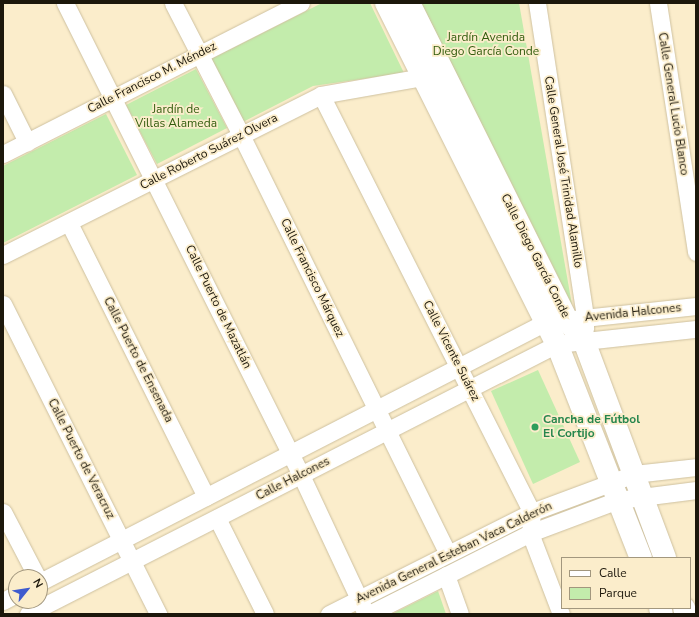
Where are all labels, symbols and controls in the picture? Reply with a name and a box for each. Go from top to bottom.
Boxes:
park label: Jardín Avenida Diego García Conde [433,31,539,59]
street label: Calle General Lucio Blanco [655,32,691,176]
street label: Calle Francisco M. Méndez [85,39,219,117]
street label: Calle General José Trinidad Alamillo [541,75,585,269]
park label: Jardín de Villas Alameda [135,103,217,131]
street label: Calle Roberto Suárez Olvera [138,111,280,193]
street label: Calle Diego García Conde [497,192,573,320]
street label: Calle Francisco Márquez [277,216,347,340]
street label: Calle Puerto de Mazatlán [182,243,254,371]
street label: Calle Puerto de Ensenada [100,295,176,425]
street label: Calle Vicente Suárez [419,298,483,404]
street label: Avenida Halcones [584,301,682,325]
street label: Calle Puerto de Veracruz [44,396,118,522]
place label: Cancha de Fútbol El Cortijo [543,413,640,441]
marker: Cancha de Fútbol El Cortijo [530,422,540,432]
street label: Calle Halcones [254,454,332,504]
street label: Avenida General Esteban Vaca Calderón [354,499,554,607]
legend [561,557,691,609]
text: Calle [599,565,627,581]
north arrow [8,569,48,609]
text: N [29,576,47,591]
text: Parque [599,585,637,601]

